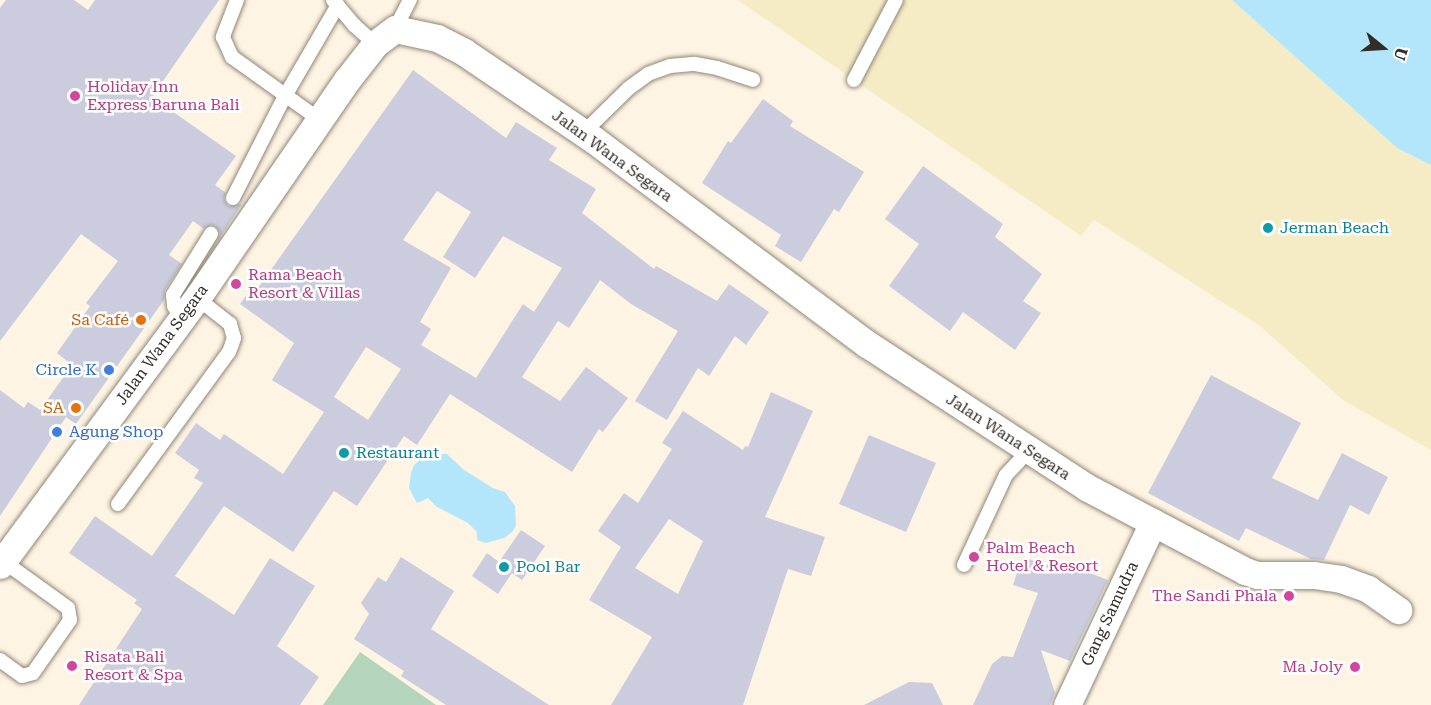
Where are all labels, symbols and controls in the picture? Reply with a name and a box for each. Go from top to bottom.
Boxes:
north arrow [1353,18,1413,78]
text: U [1390,45,1412,63]
place label: Holiday Inn Express Baruna Bali [87,77,240,115]
marker: Holiday Inn Express Baruna Bali [68,89,82,103]
street label: Jalan Wana Segara [548,106,676,206]
place label: Jerman Beach [1280,218,1389,238]
marker: Jerman Beach [1261,221,1275,235]
place label: Rama Beach Resort & Villas [248,265,360,303]
marker: Rama Beach Resort & Villas [229,277,243,291]
street label: Jalan Wana Segara [112,281,212,409]
place label: Sa Café [71,310,129,330]
marker: Sa Café [134,313,148,327]
place label: Circle K [35,360,97,380]
marker: Circle K [102,363,116,377]
street label: Jalan Wana Segara [942,390,1074,484]
place label: SA [43,398,64,418]
marker: SA [69,401,83,415]
place label: Agung Shop [69,422,163,442]
marker: Agung Shop [50,425,64,439]
place label: Restaurant [356,443,439,463]
marker: Restaurant [337,446,351,460]
place label: Palm Beach Hotel & Resort [986,538,1098,576]
marker: Palm Beach Hotel & Resort [967,550,981,564]
place label: Pool Bar [516,557,580,577]
street label: Gang Samudra [1077,559,1143,669]
marker: Pool Bar [497,560,511,574]
place label: The Sandi Phala [1152,586,1277,606]
marker: The Sandi Phala [1282,589,1296,603]
place label: Risata Bali Resort & Spa [84,647,183,685]
place label: Ma Joly [1282,657,1343,677]
marker: Risata Bali Resort & Spa [65,659,79,673]
marker: Ma Joly [1348,660,1362,674]

